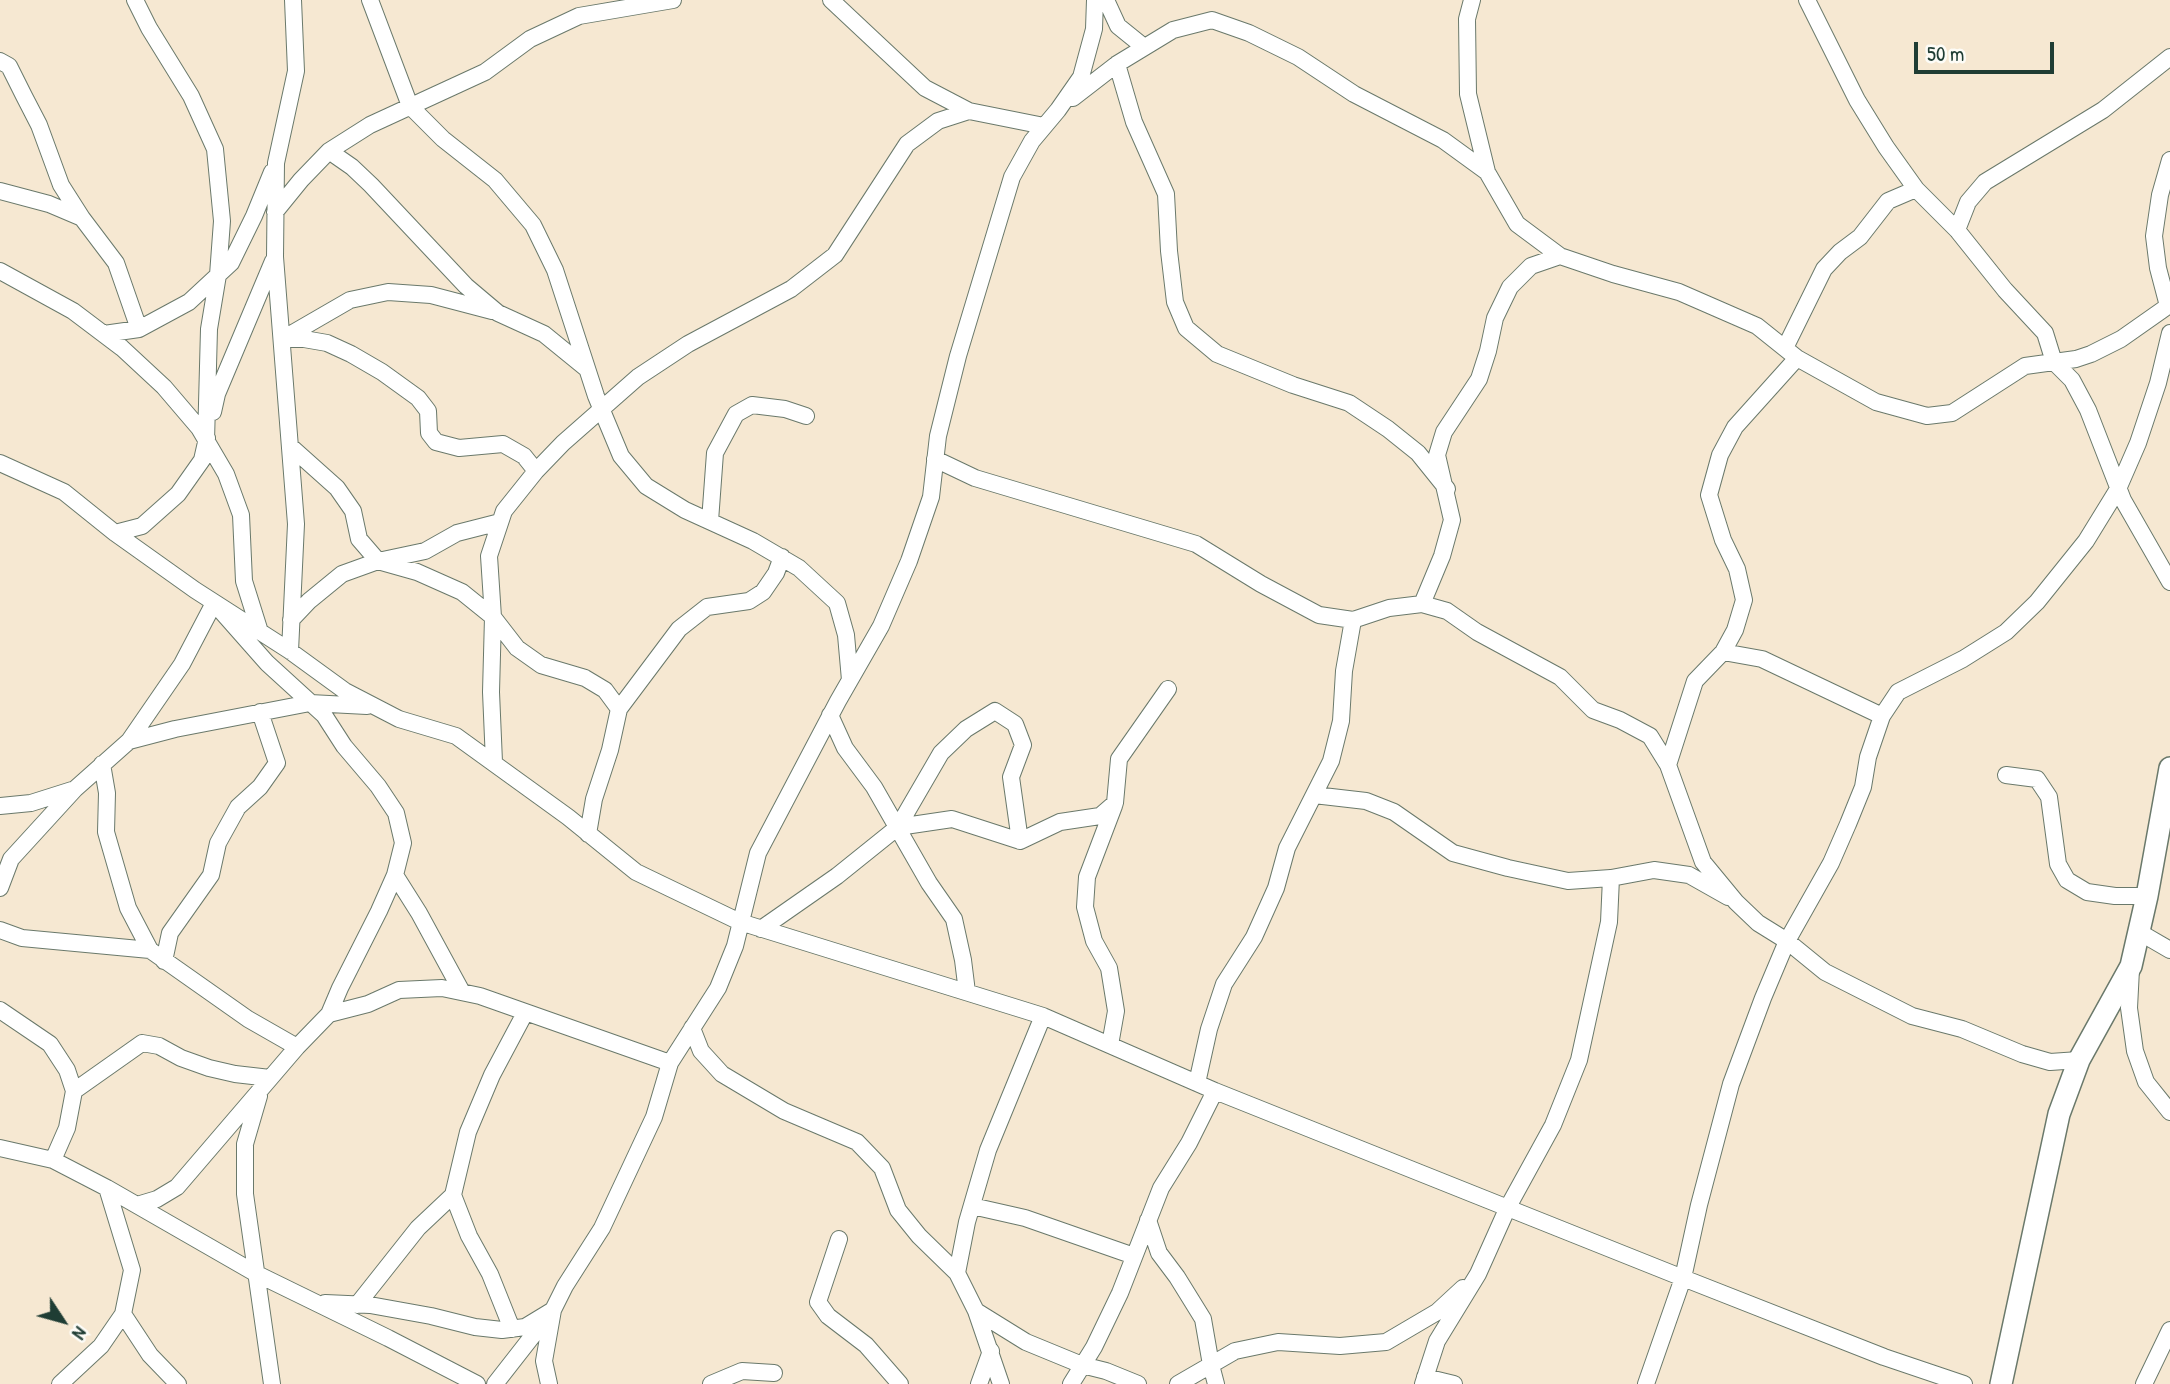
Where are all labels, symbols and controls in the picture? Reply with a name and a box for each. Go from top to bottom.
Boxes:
scale bar [1918,28,2058,72]
text: 50 m [1927,39,1964,68]
north arrow [28,1286,98,1356]
text: N [67,1322,93,1345]

